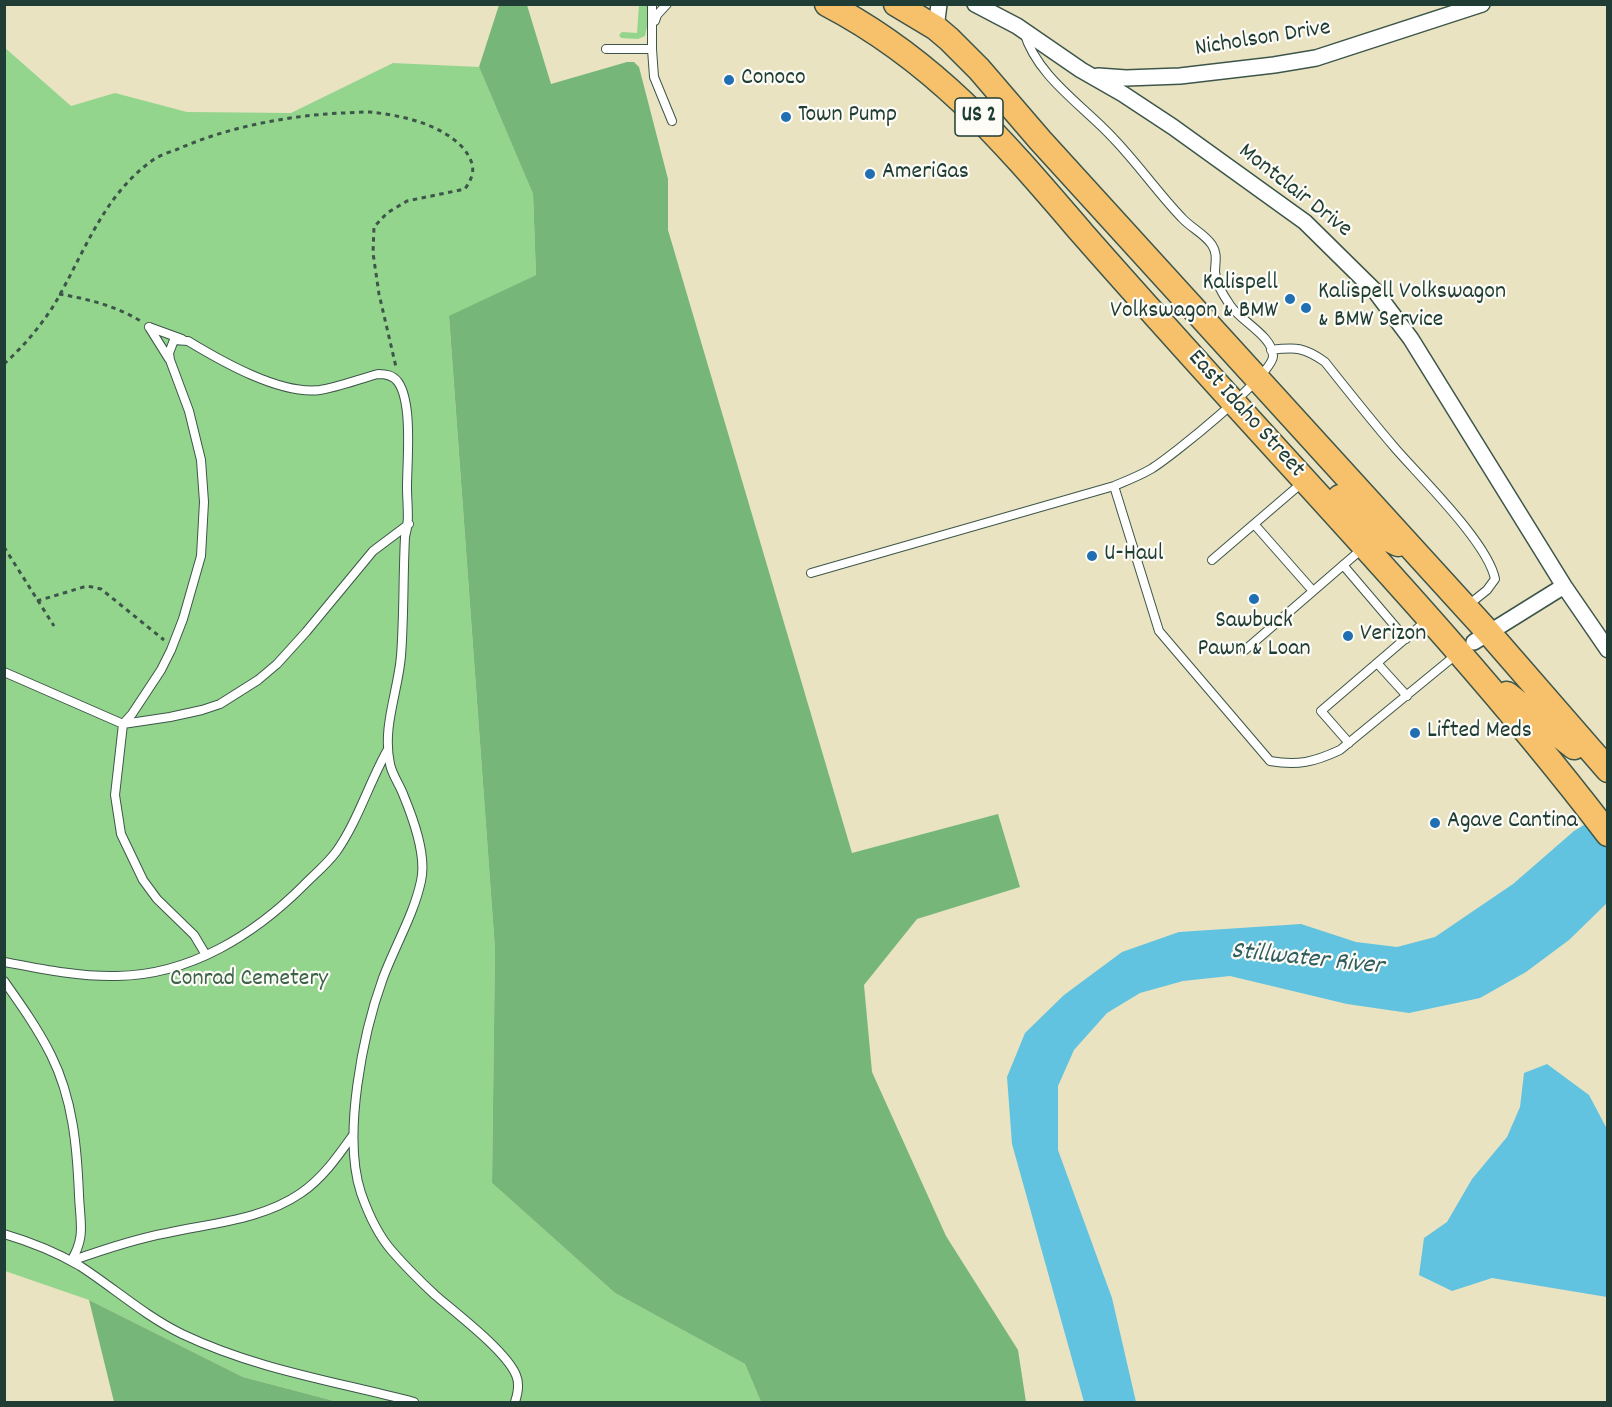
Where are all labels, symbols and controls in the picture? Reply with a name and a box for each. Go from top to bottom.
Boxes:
street label: Nicholson Drive [1193,15,1333,65]
place label: Conoco [741,66,806,94]
marker: Conoco [722,73,736,87]
road number: US 2 [955,98,1003,136]
place label: Town Pump [798,103,897,131]
marker: Town Pump [779,110,793,124]
street label: Montclair Drive [1231,139,1357,245]
place label: AmeriGas [882,160,969,188]
marker: AmeriGas [863,167,877,181]
place label: Kalispell Volkswagon & BMW [1110,271,1278,327]
place label: Kalispell Volkswagon & BMW Service [1318,280,1506,336]
marker: Kalispell Volkswagon & BMW [1283,292,1297,306]
marker: Kalispell Volkswagon & BMW Service [1299,301,1313,315]
street label: East Idaho Street [1180,345,1310,485]
place label: U-Haul [1104,542,1163,570]
marker: U-Haul [1085,549,1099,563]
marker: Sawbuck Pawn & Loan [1247,592,1261,606]
place label: Sawbuck Pawn & Loan [1197,609,1311,665]
place label: Verizon [1360,622,1426,650]
marker: Verizon [1341,629,1355,643]
place label: Lifted Meds [1427,719,1532,747]
marker: Lifted Meds [1408,726,1422,740]
place label: Agave Cantina [1447,809,1578,837]
marker: Agave Cantina [1428,816,1442,830]
water label: Stillwater River [1229,937,1385,985]
park label: Conrad Cemetery [170,967,328,995]

